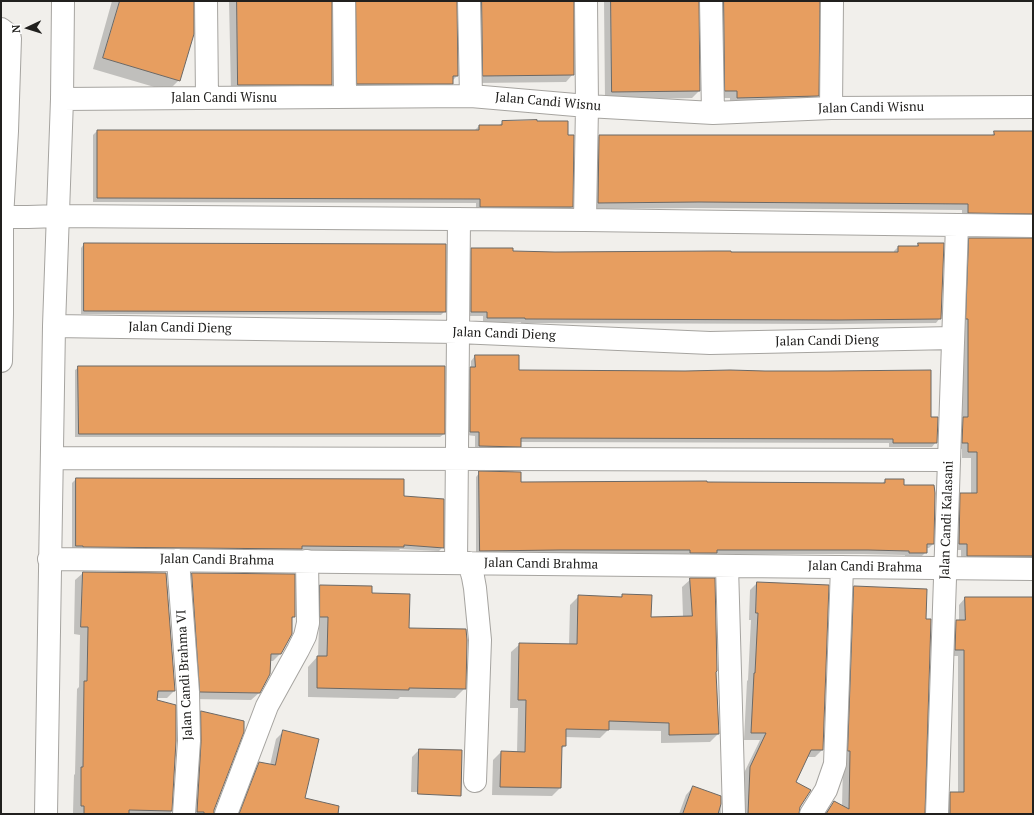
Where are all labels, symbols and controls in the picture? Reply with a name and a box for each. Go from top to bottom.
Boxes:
north arrow [8,8,48,48]
text: N [9,24,23,33]
street label: Jalan Candi Wisnu [171,90,277,106]
street label: Jalan Candi Wisnu [494,90,602,114]
street label: Jalan Candi Wisnu [818,99,924,117]
street label: Jalan Candi Dieng [128,319,232,337]
street label: Jalan Candi Dieng [452,324,556,344]
street label: Jalan Candi Dieng [775,332,879,350]
street label: Jalan Candi Kalasani [937,460,957,580]
street label: Jalan Candi Brahma [160,551,274,569]
street label: Jalan Candi Brahma [484,555,598,573]
street label: Jalan Candi Brahma [808,558,922,576]
street label: Jalan Candi Brahma VI [174,609,196,741]

